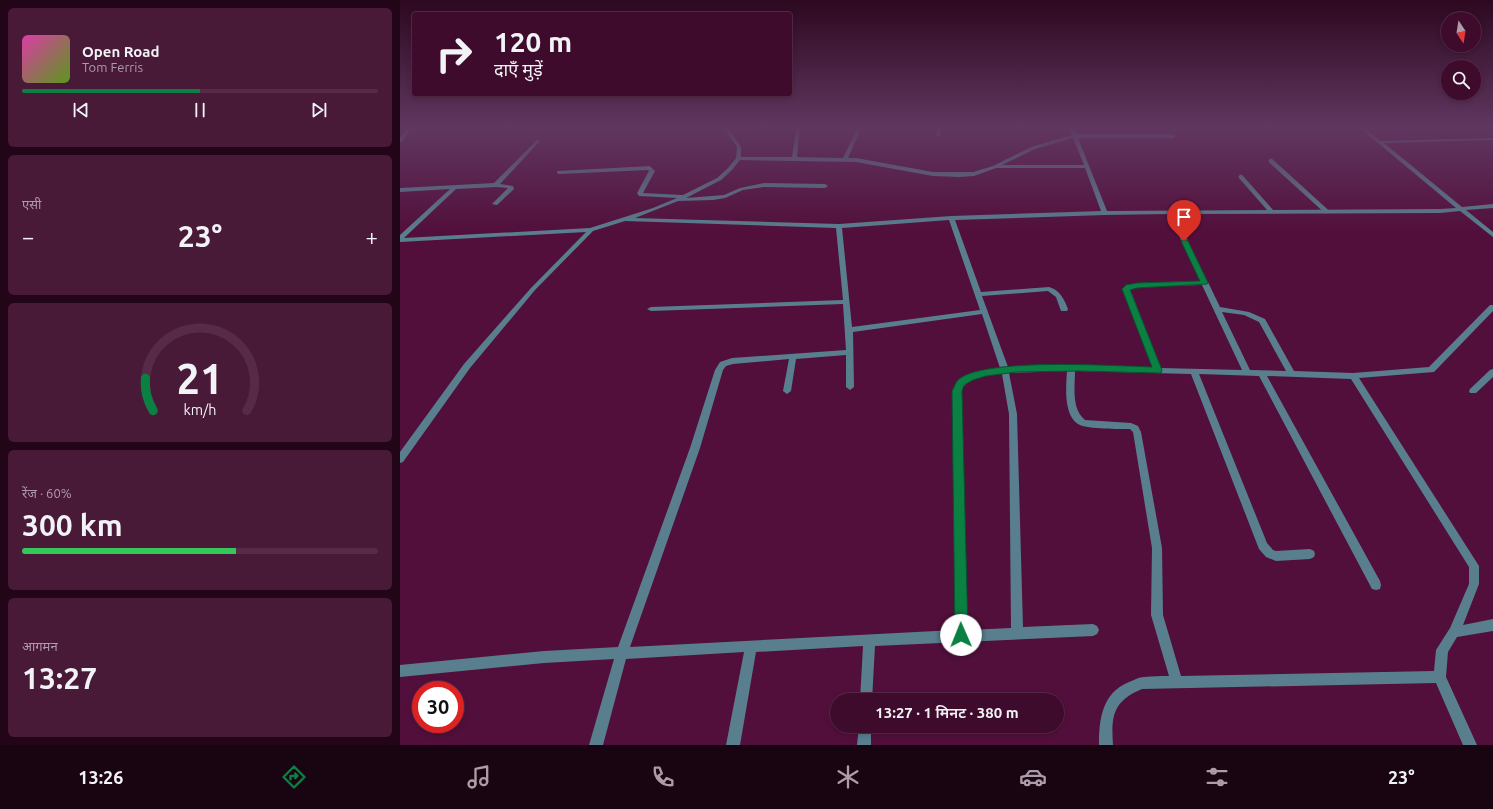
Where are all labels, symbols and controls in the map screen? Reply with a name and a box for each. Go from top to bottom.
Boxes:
north arrow [1441,12,1481,52]
map controls [1441,12,1481,100]
text: 120 m [494,26,572,57]
icon: right [428,28,480,80]
text: Open Road [82,43,159,60]
text: दाएँ मुड़ें [494,59,543,79]
text: Tom Ferris [82,60,143,74]
button: search [1441,60,1481,100]
icon: previous [70,99,92,121]
icon: pause [189,99,211,121]
icon: next [308,99,330,121]
text: एसी [22,197,41,211]
pin [1167,200,1201,241]
icon: arrive [1173,206,1195,228]
text: 23° [178,219,222,253]
text: − [22,224,34,249]
text: + [366,224,378,249]
text: 21 [177,354,223,401]
text: km/h [184,401,216,417]
text: रेंज · 60% [22,486,72,500]
text: 300 km [22,508,123,542]
position arrow [940,614,982,656]
text: आगमन [22,639,58,653]
text: 13:27 [22,661,97,695]
speed limit sign: 30 [412,681,464,733]
text: 13:27 · 1 मिनट · 380 m [875,704,1019,721]
icon: directions [280,763,308,791]
icon: music [465,763,493,791]
icon: phone [649,763,677,791]
icon: climate [834,763,862,791]
icon: car [1019,763,1047,791]
icon: filters [1203,763,1231,791]
text: 13:26 [78,767,123,787]
text: 23° [1388,767,1415,787]

